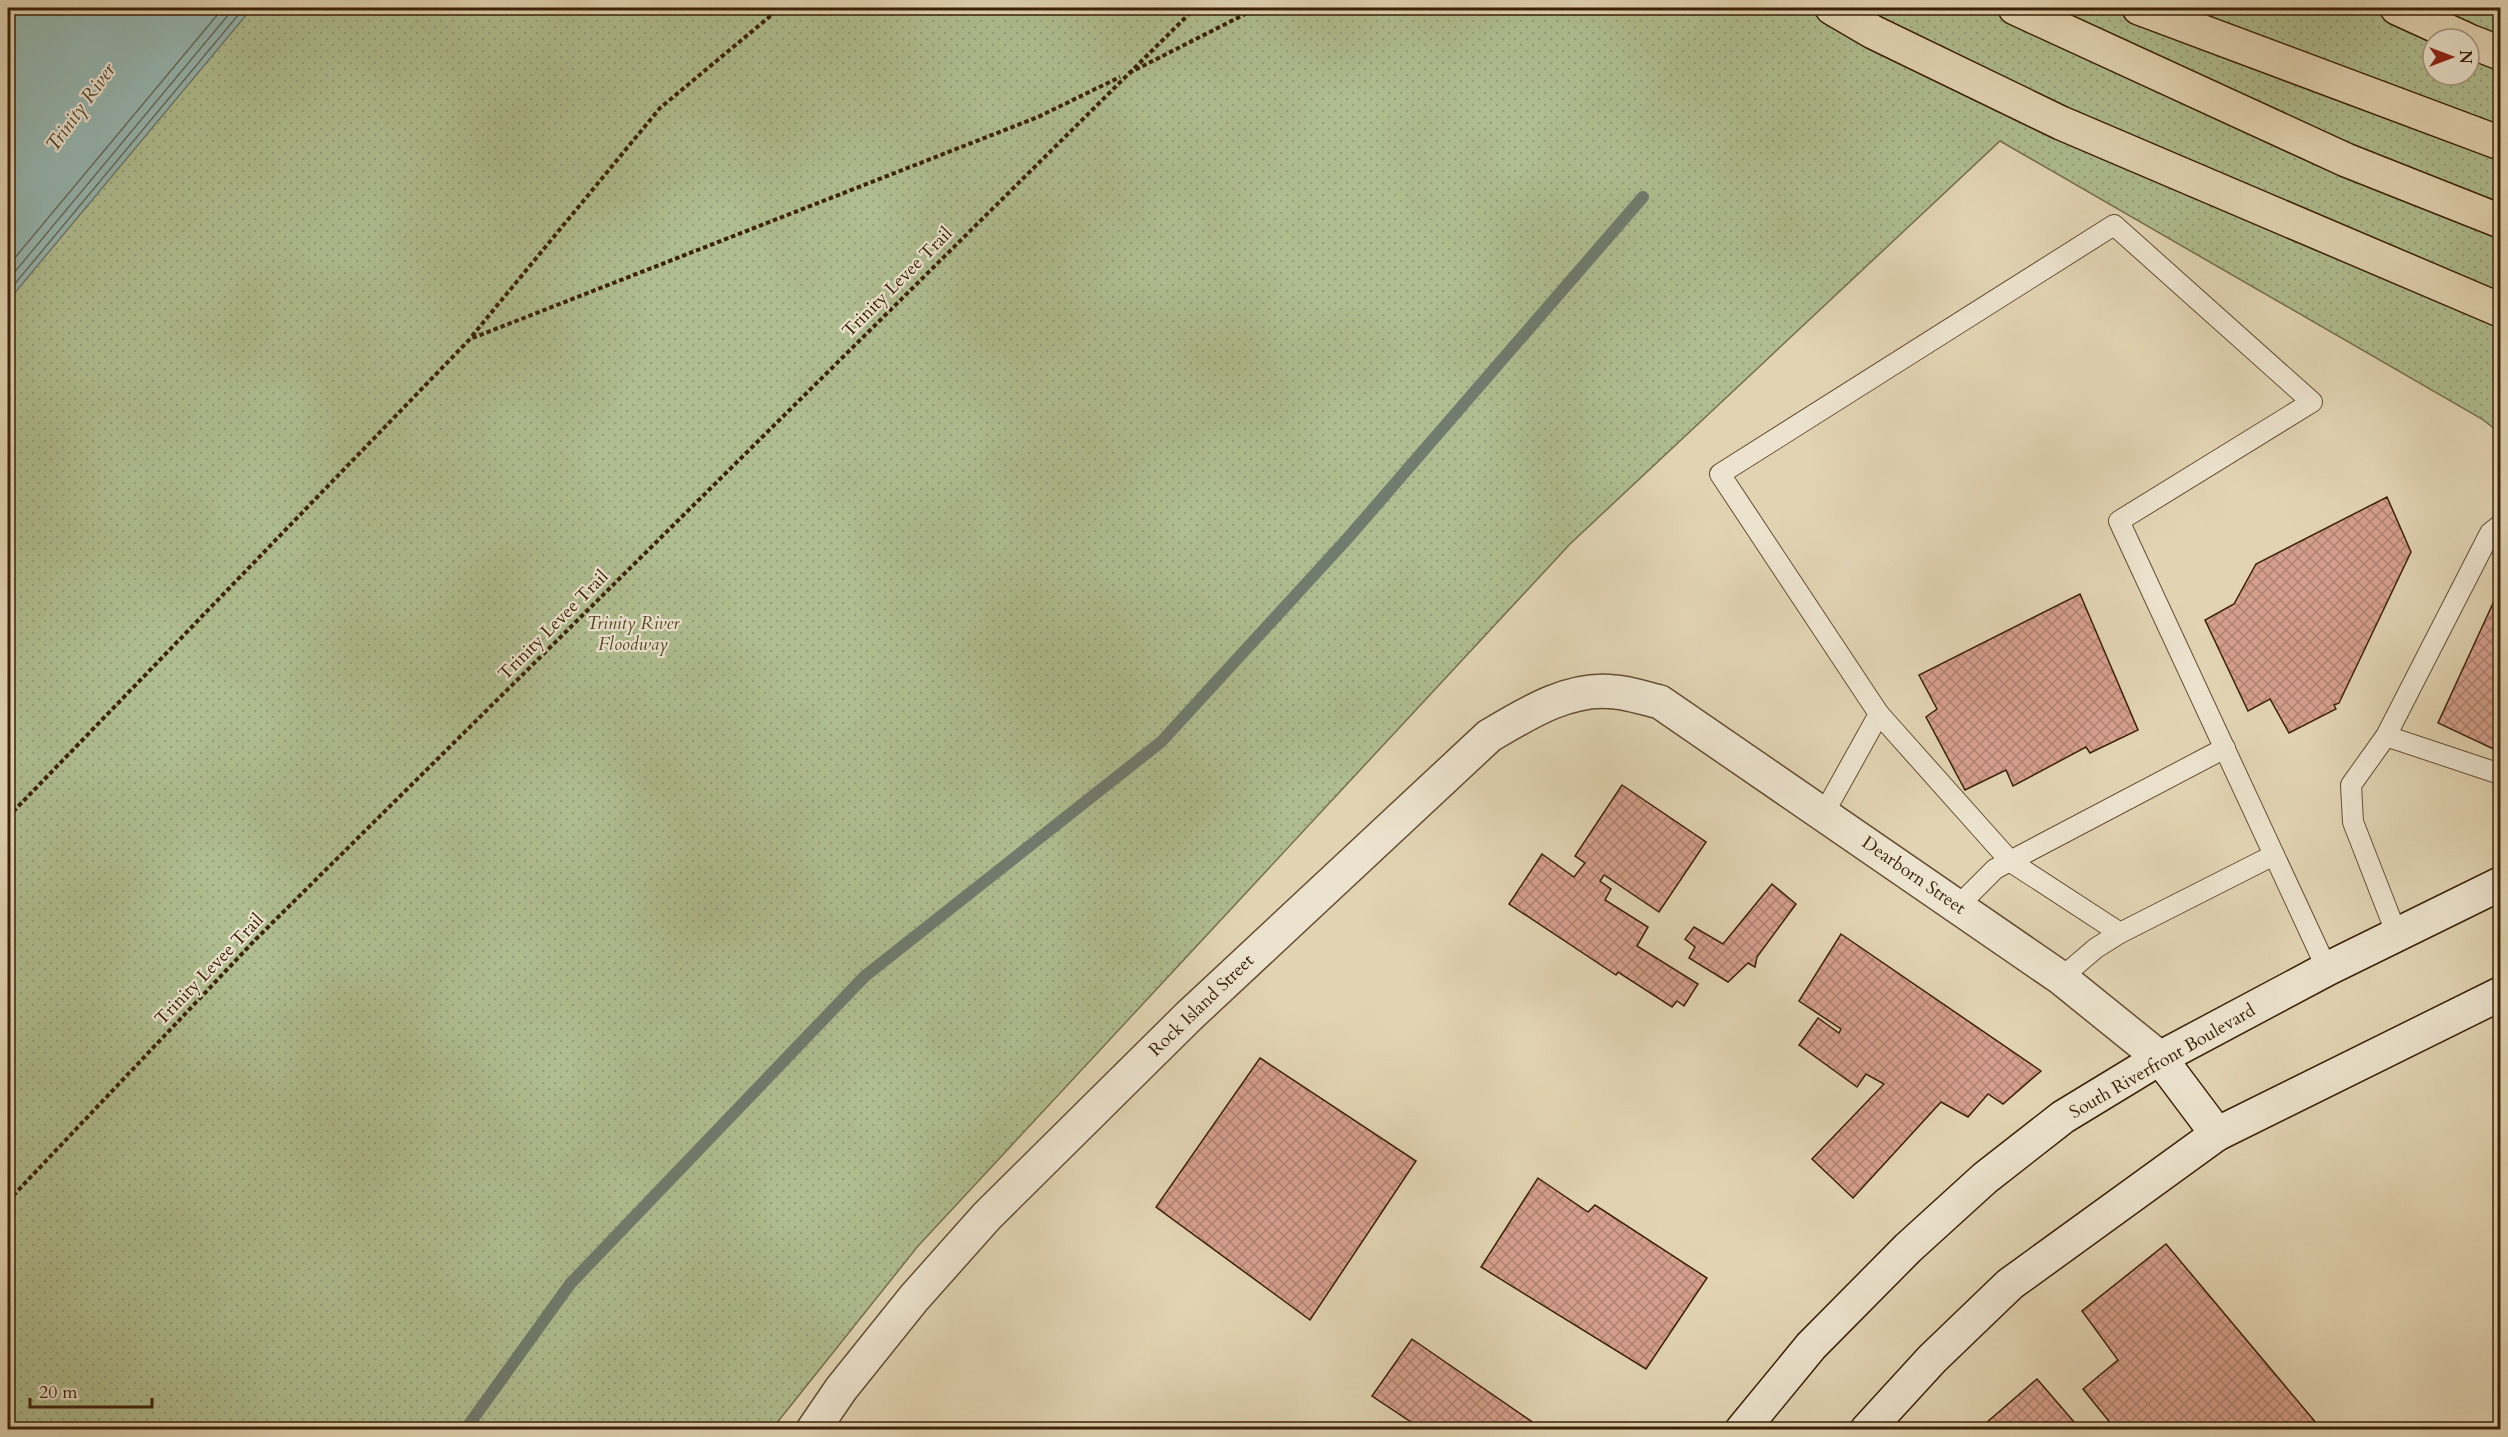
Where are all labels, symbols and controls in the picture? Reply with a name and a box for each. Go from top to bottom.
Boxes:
north arrow [2421,27,2481,87]
text: N [2454,50,2476,64]
water label: Trinity River [39,57,122,157]
street label: Trinity Levee Trail [837,221,958,343]
street label: Trinity Levee Trail [493,564,614,686]
park label: Trinity River Floodway [587,611,680,657]
street label: Dearborn Street [1857,830,1971,921]
street label: Trinity Levee Trail [149,908,270,1031]
street label: Rock Island Street [1143,948,1260,1062]
street label: South Riverfront Boulevard [2065,998,2260,1125]
scale bar [30,1371,152,1409]
text: 20 m [39,1380,78,1405]

